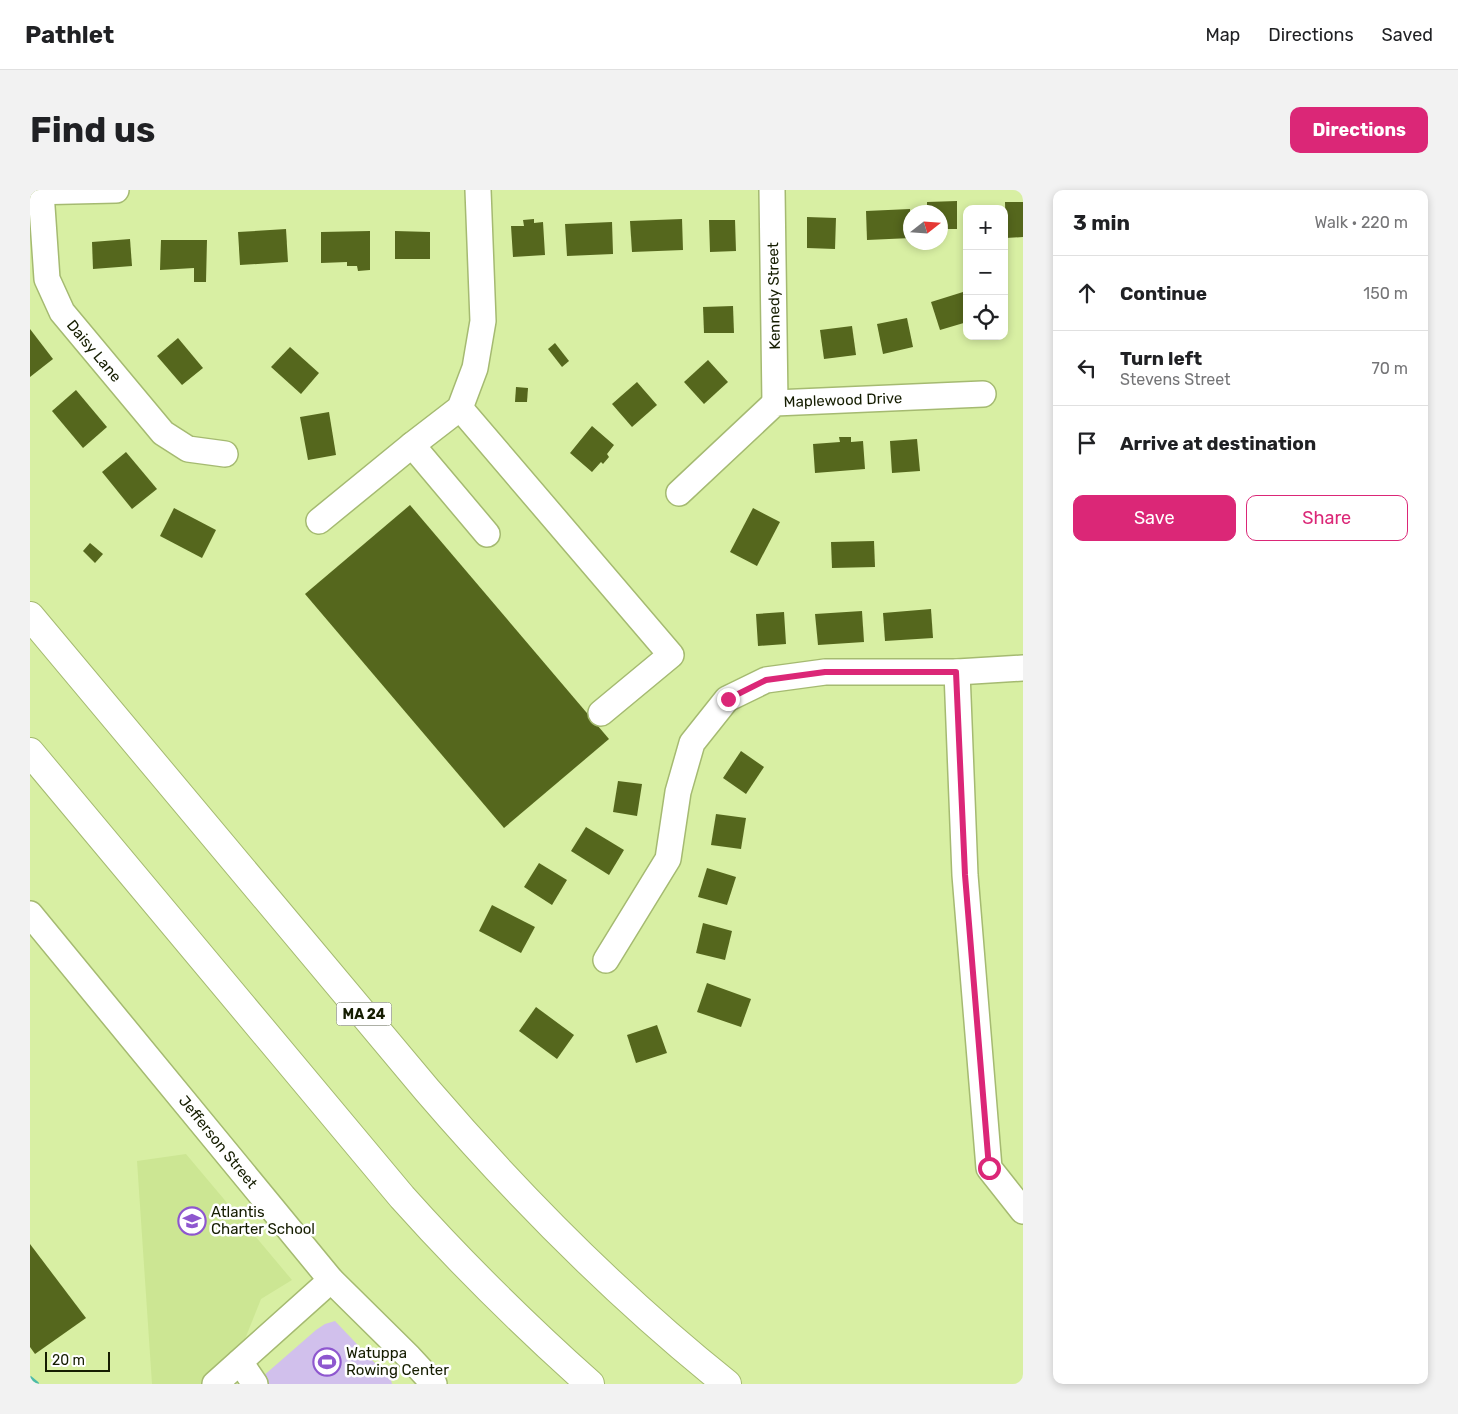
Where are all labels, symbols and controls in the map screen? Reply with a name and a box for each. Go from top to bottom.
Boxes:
text: Pathlet [25,21,114,49]
text: Map [1205,24,1240,46]
text: Directions [1268,24,1354,46]
text: Saved [1382,24,1433,46]
button: Directions [1290,107,1428,153]
text: Find us [30,109,155,151]
north arrow [903,205,948,250]
map controls [963,205,1008,340]
button: + [963,205,1008,250]
text: 3 min [1073,210,1130,235]
text: Walk · 220 m [1315,213,1408,232]
street label: Kennedy Street [764,242,784,350]
button: − [963,250,1008,295]
icon: ahead [1073,279,1101,307]
text: Continue [1120,282,1207,305]
text: 150 m [1363,284,1408,303]
button: locate [963,295,1008,340]
street label: Daisy Lane [63,316,125,386]
text: Turn left [1120,347,1202,370]
icon: left [1073,354,1101,382]
text: 70 m [1371,359,1408,378]
text: Stevens Street [1120,370,1230,389]
street label: Maplewood Drive [783,389,903,411]
icon: arrive [1073,429,1101,457]
text: Arrive at destination [1120,432,1316,455]
button: Save [1073,495,1236,541]
button: Share [1246,495,1408,541]
route end [717,688,740,711]
road number: MA 24 [336,1002,392,1026]
street label: Jefferson Street [175,1092,261,1192]
route start [978,1157,1001,1180]
place label: Atlantis Charter School [211,1203,315,1238]
school or university icon: Atlantis Charter School [177,1206,207,1236]
place label: Watuppa Rowing Center [346,1344,449,1379]
sports icon: Watuppa Rowing Center [312,1347,342,1377]
scale bar [45,1349,110,1372]
text: 20 m [52,1352,85,1369]

